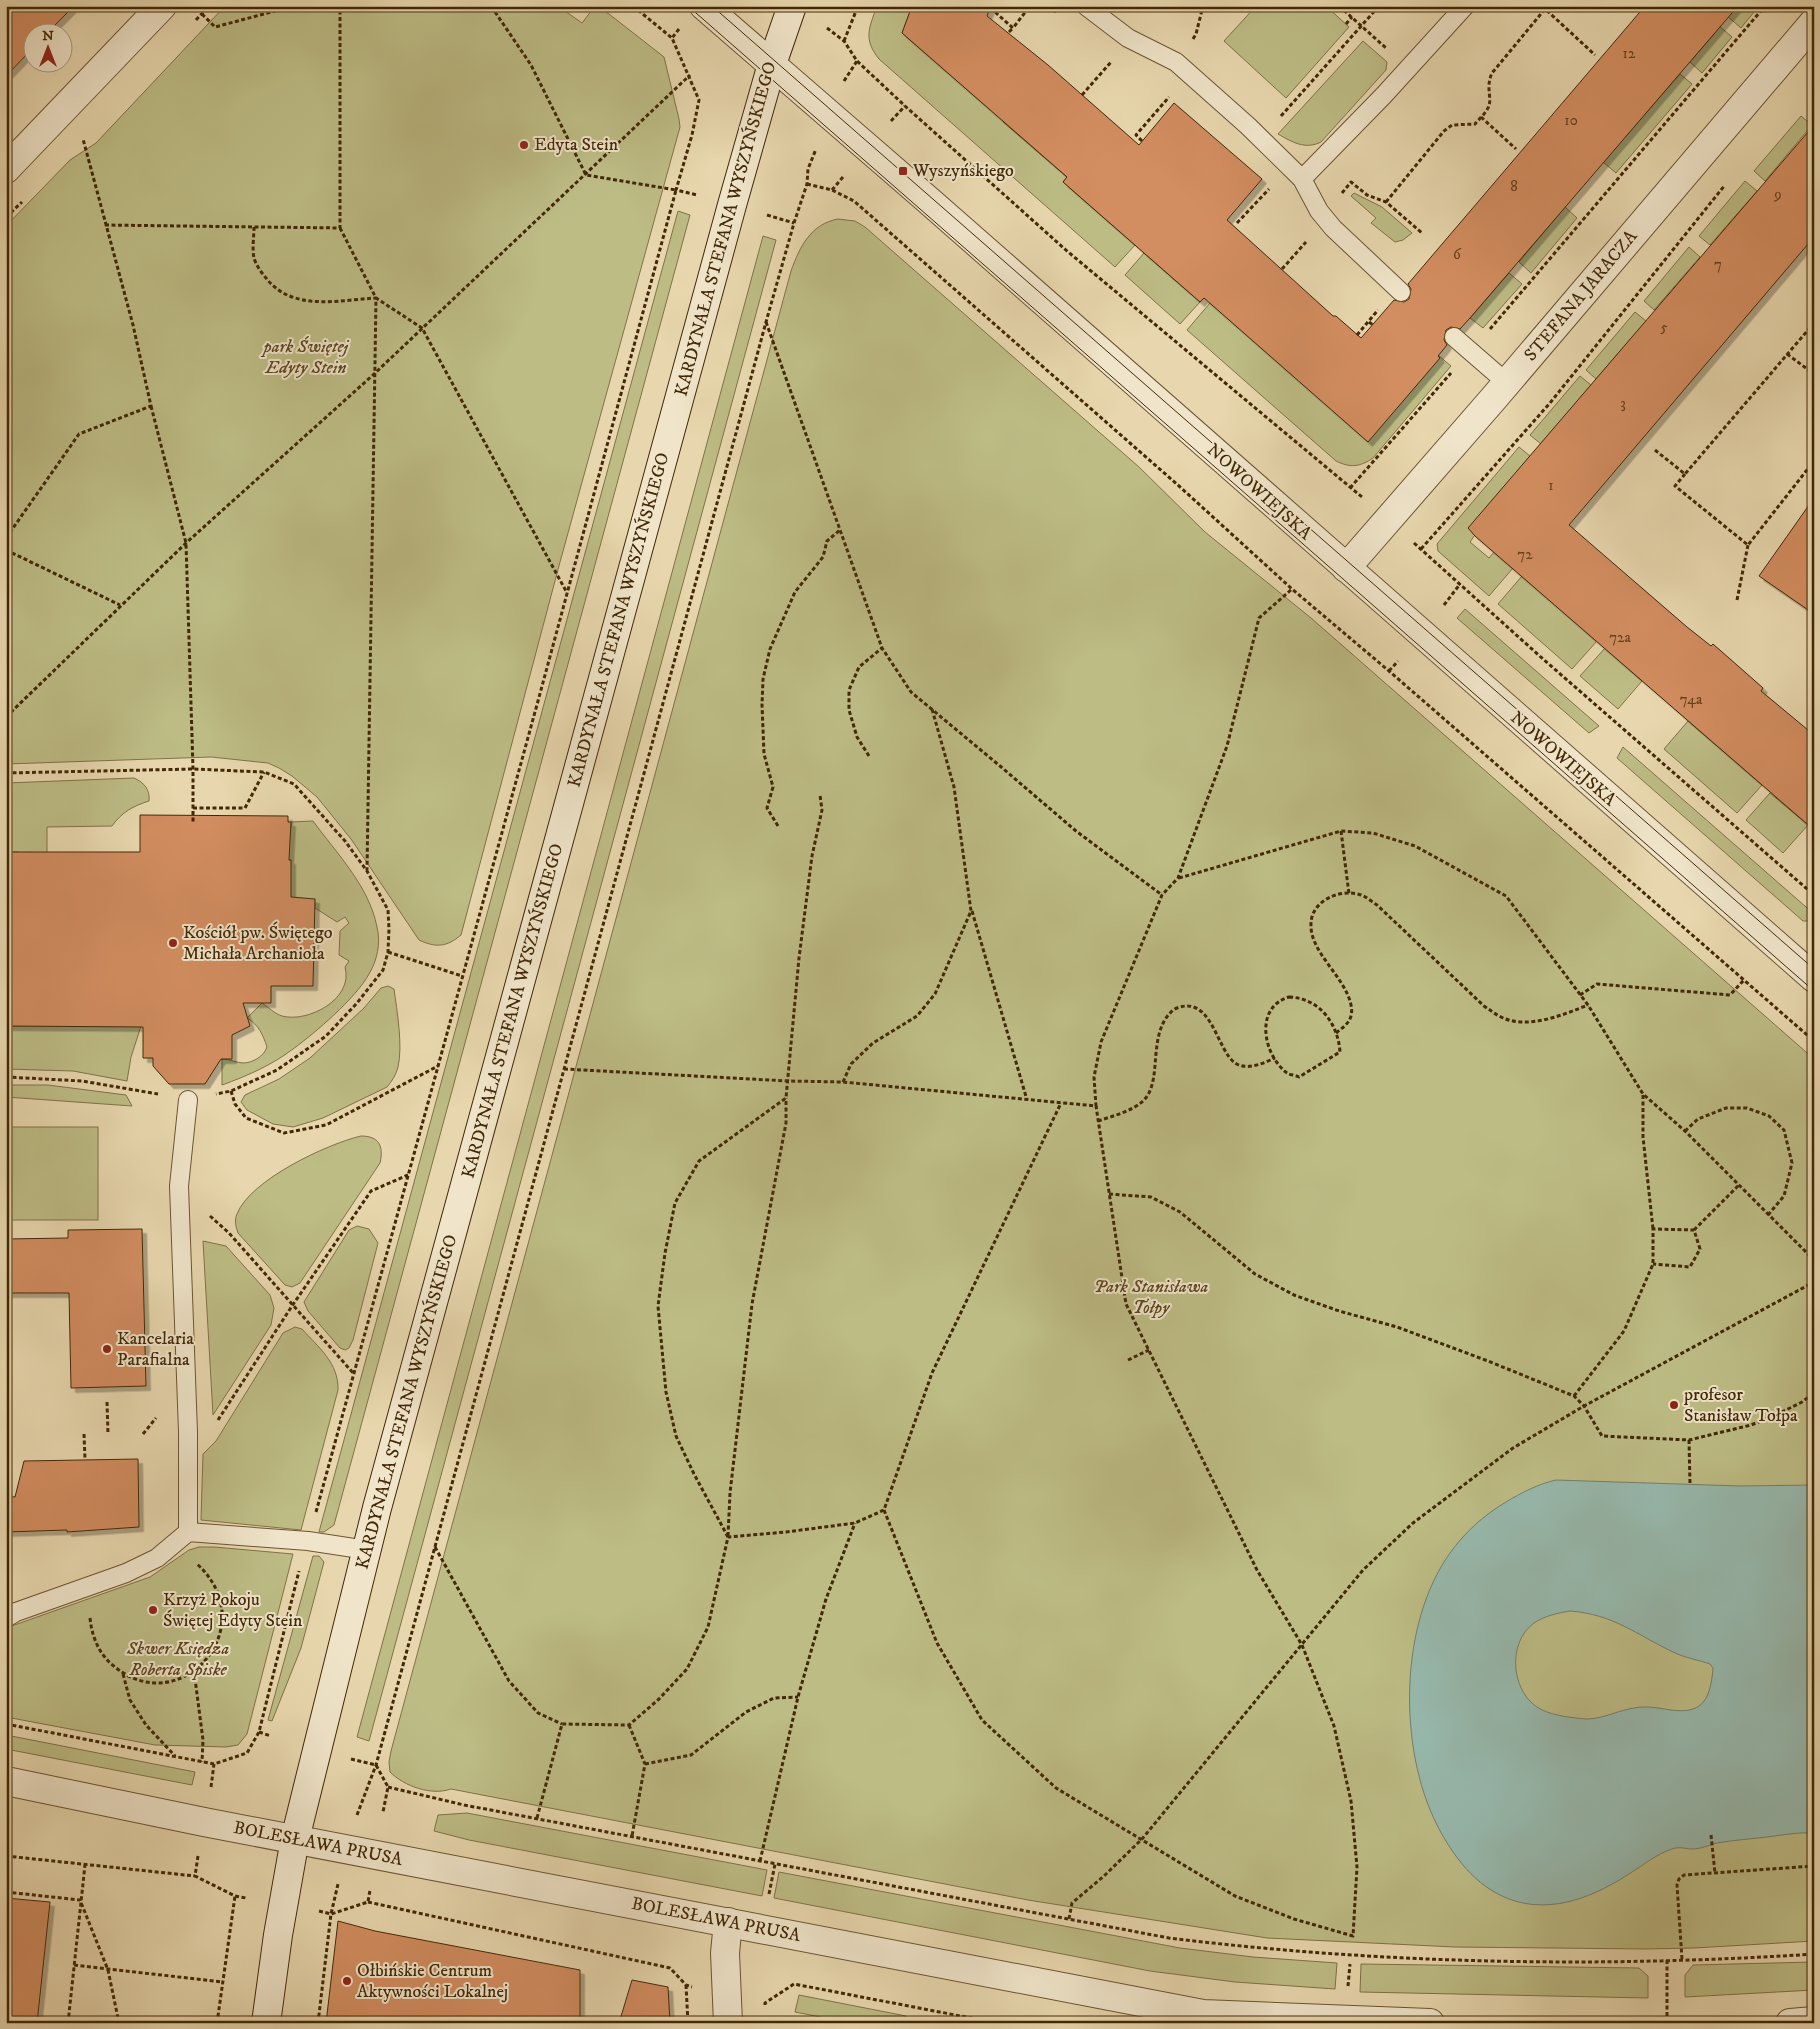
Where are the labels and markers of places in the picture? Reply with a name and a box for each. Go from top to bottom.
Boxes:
place label: Edyta Stein [534,134,619,156]
marker: Edyta Stein [518,139,530,151]
place label: Wyszyńskiego [912,160,1014,182]
marker: Wyszyńskiego [897,165,909,177]
place label: Kościół pw. Świętego Michała Archanioła [183,921,333,965]
marker: Kościół pw. Świętego Michała Archanioła [167,937,179,949]
place label: Kancelaria Parafialna [117,1328,194,1371]
marker: Kancelaria Parafialna [101,1343,113,1355]
place label: profesor Stanisław Tołpa [1683,1384,1798,1427]
marker: profesor Stanisław Tołpa [1668,1399,1680,1411]
place label: Krzyż Pokoju Świętej Edyty Stein [163,1589,303,1632]
marker: Krzyż Pokoju Świętej Edyty Stein [147,1604,159,1616]
place label: Ołbińskie Centrum Aktywności Lokalnej [357,1960,508,2003]
marker: Ołbińskie Centrum Aktywności Lokalnej [341,1975,353,1987]

